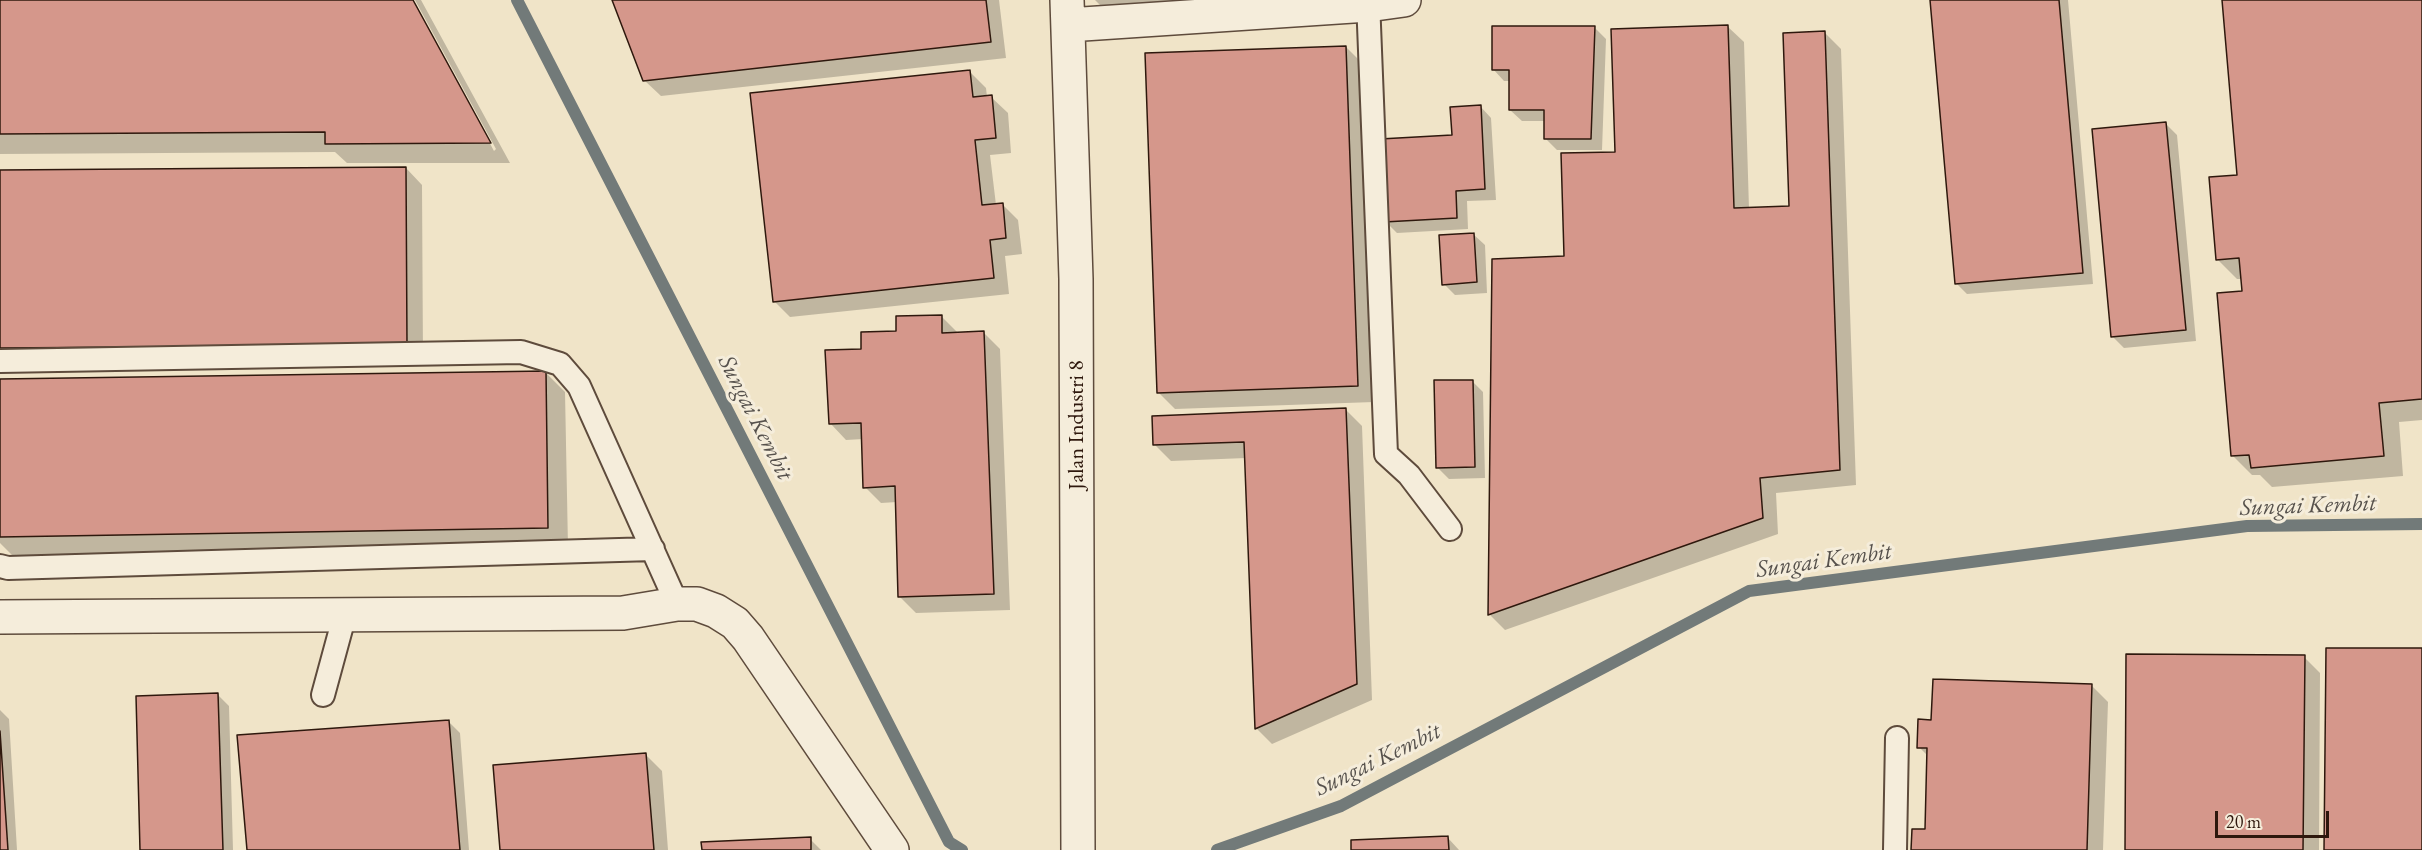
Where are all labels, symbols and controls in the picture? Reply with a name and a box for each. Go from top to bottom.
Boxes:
water label: Sungai Kembit [711,351,799,485]
street label: Jalan Industri 8 [1064,360,1090,490]
water label: Sungai Kembit [2239,489,2377,523]
water label: Sungai Kembit [1754,537,1894,585]
water label: Sungai Kembit [1310,717,1446,803]
scale bar [2218,799,2332,837]
text: 20 m [2226,810,2261,833]

